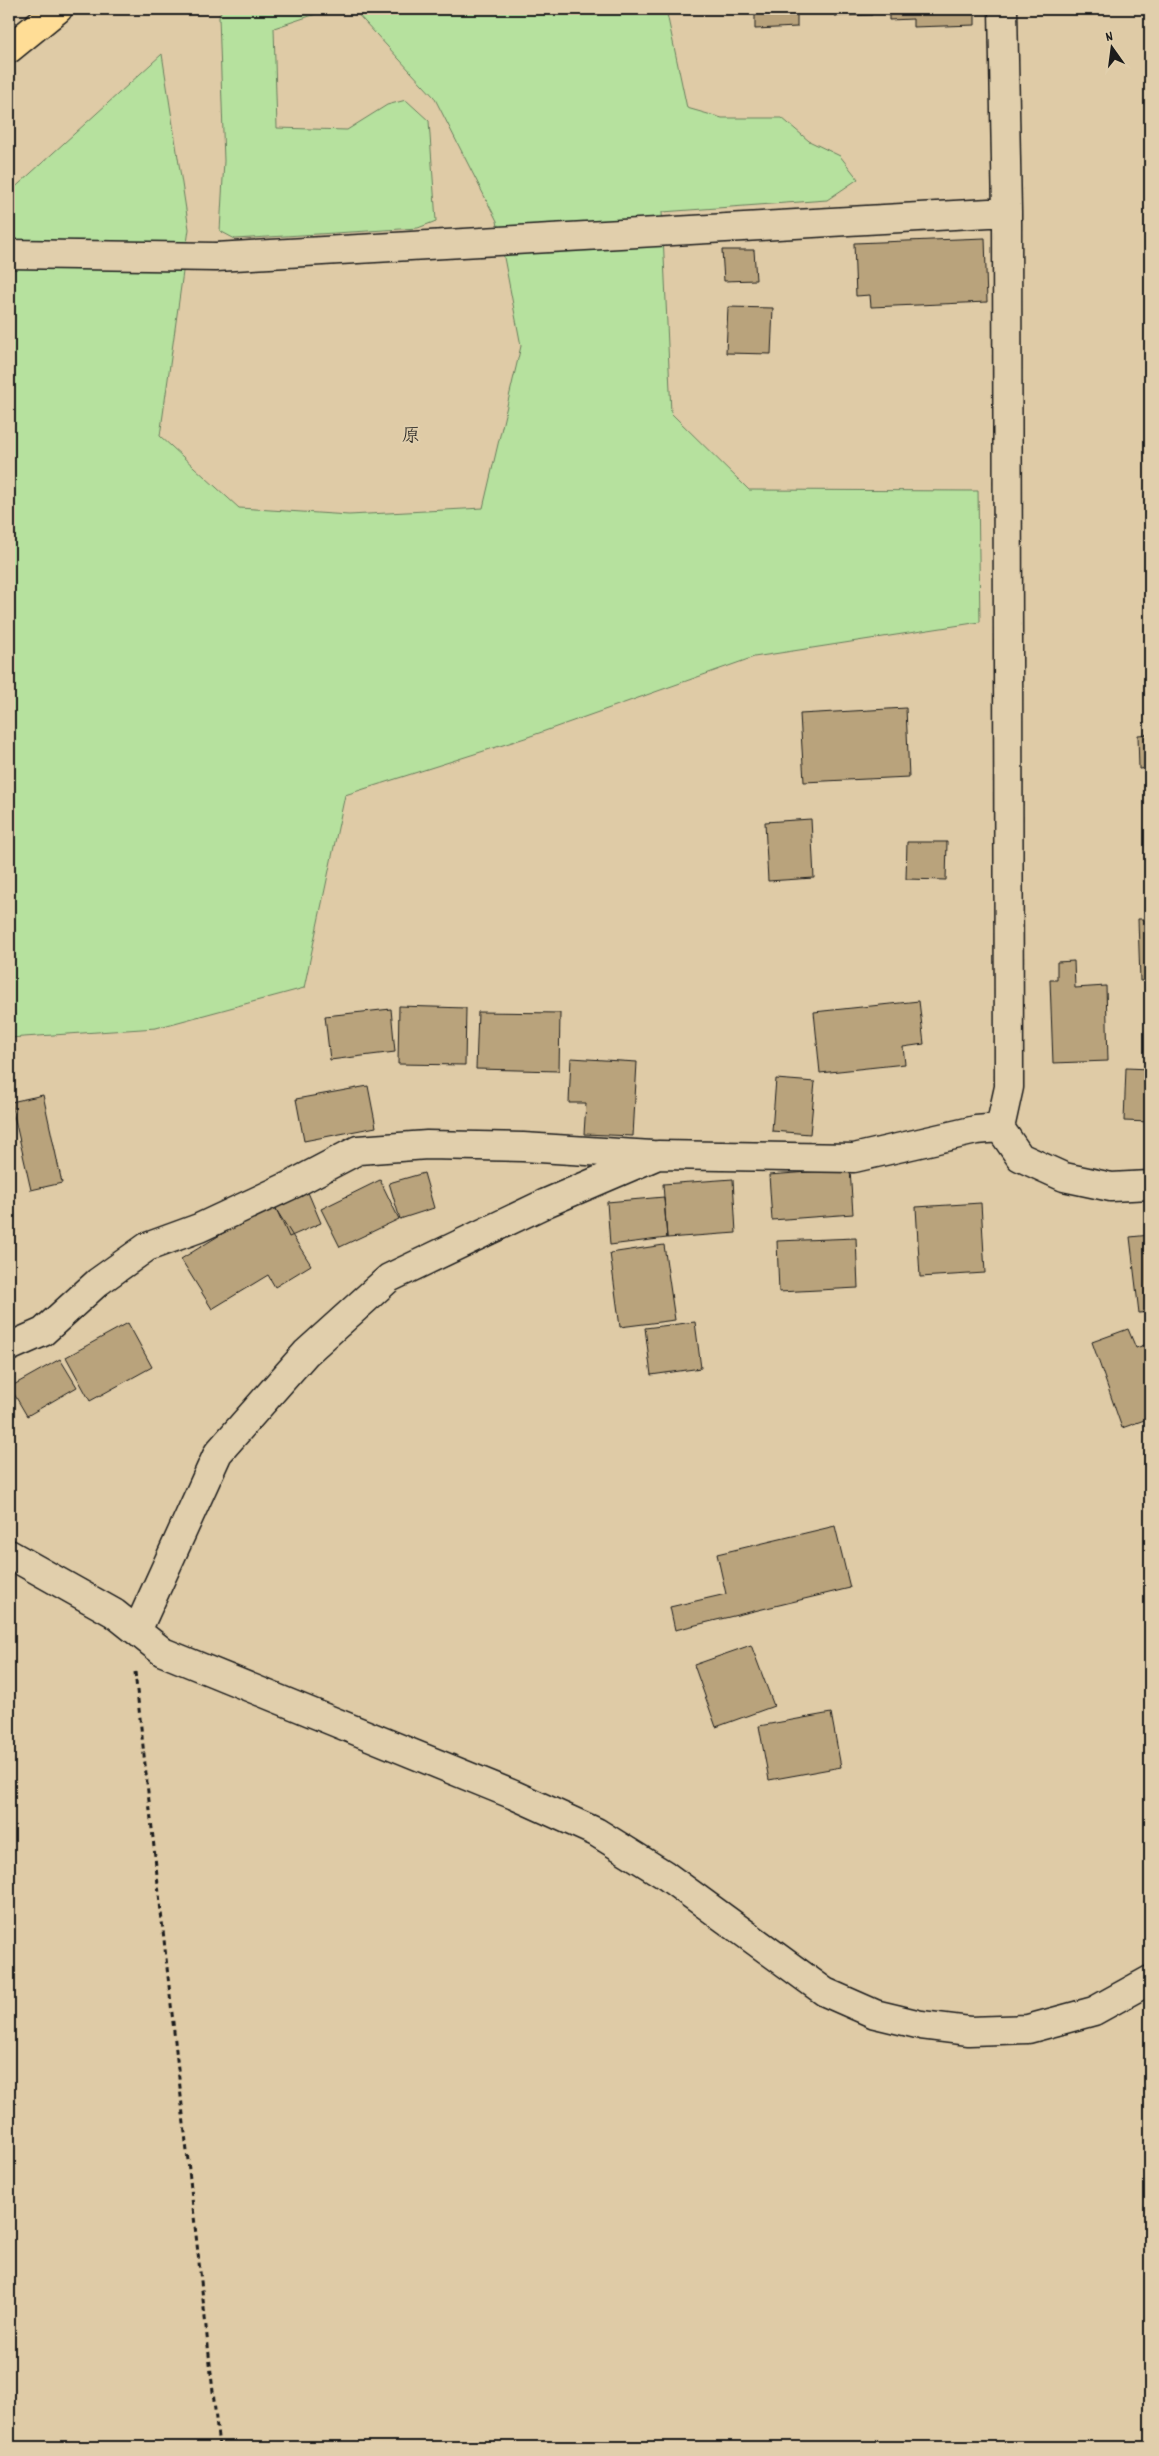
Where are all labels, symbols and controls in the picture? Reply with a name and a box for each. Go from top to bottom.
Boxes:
north arrow [1086,22,1136,72]
text: N [1104,27,1115,48]
district label: 原 [401,424,421,451]

